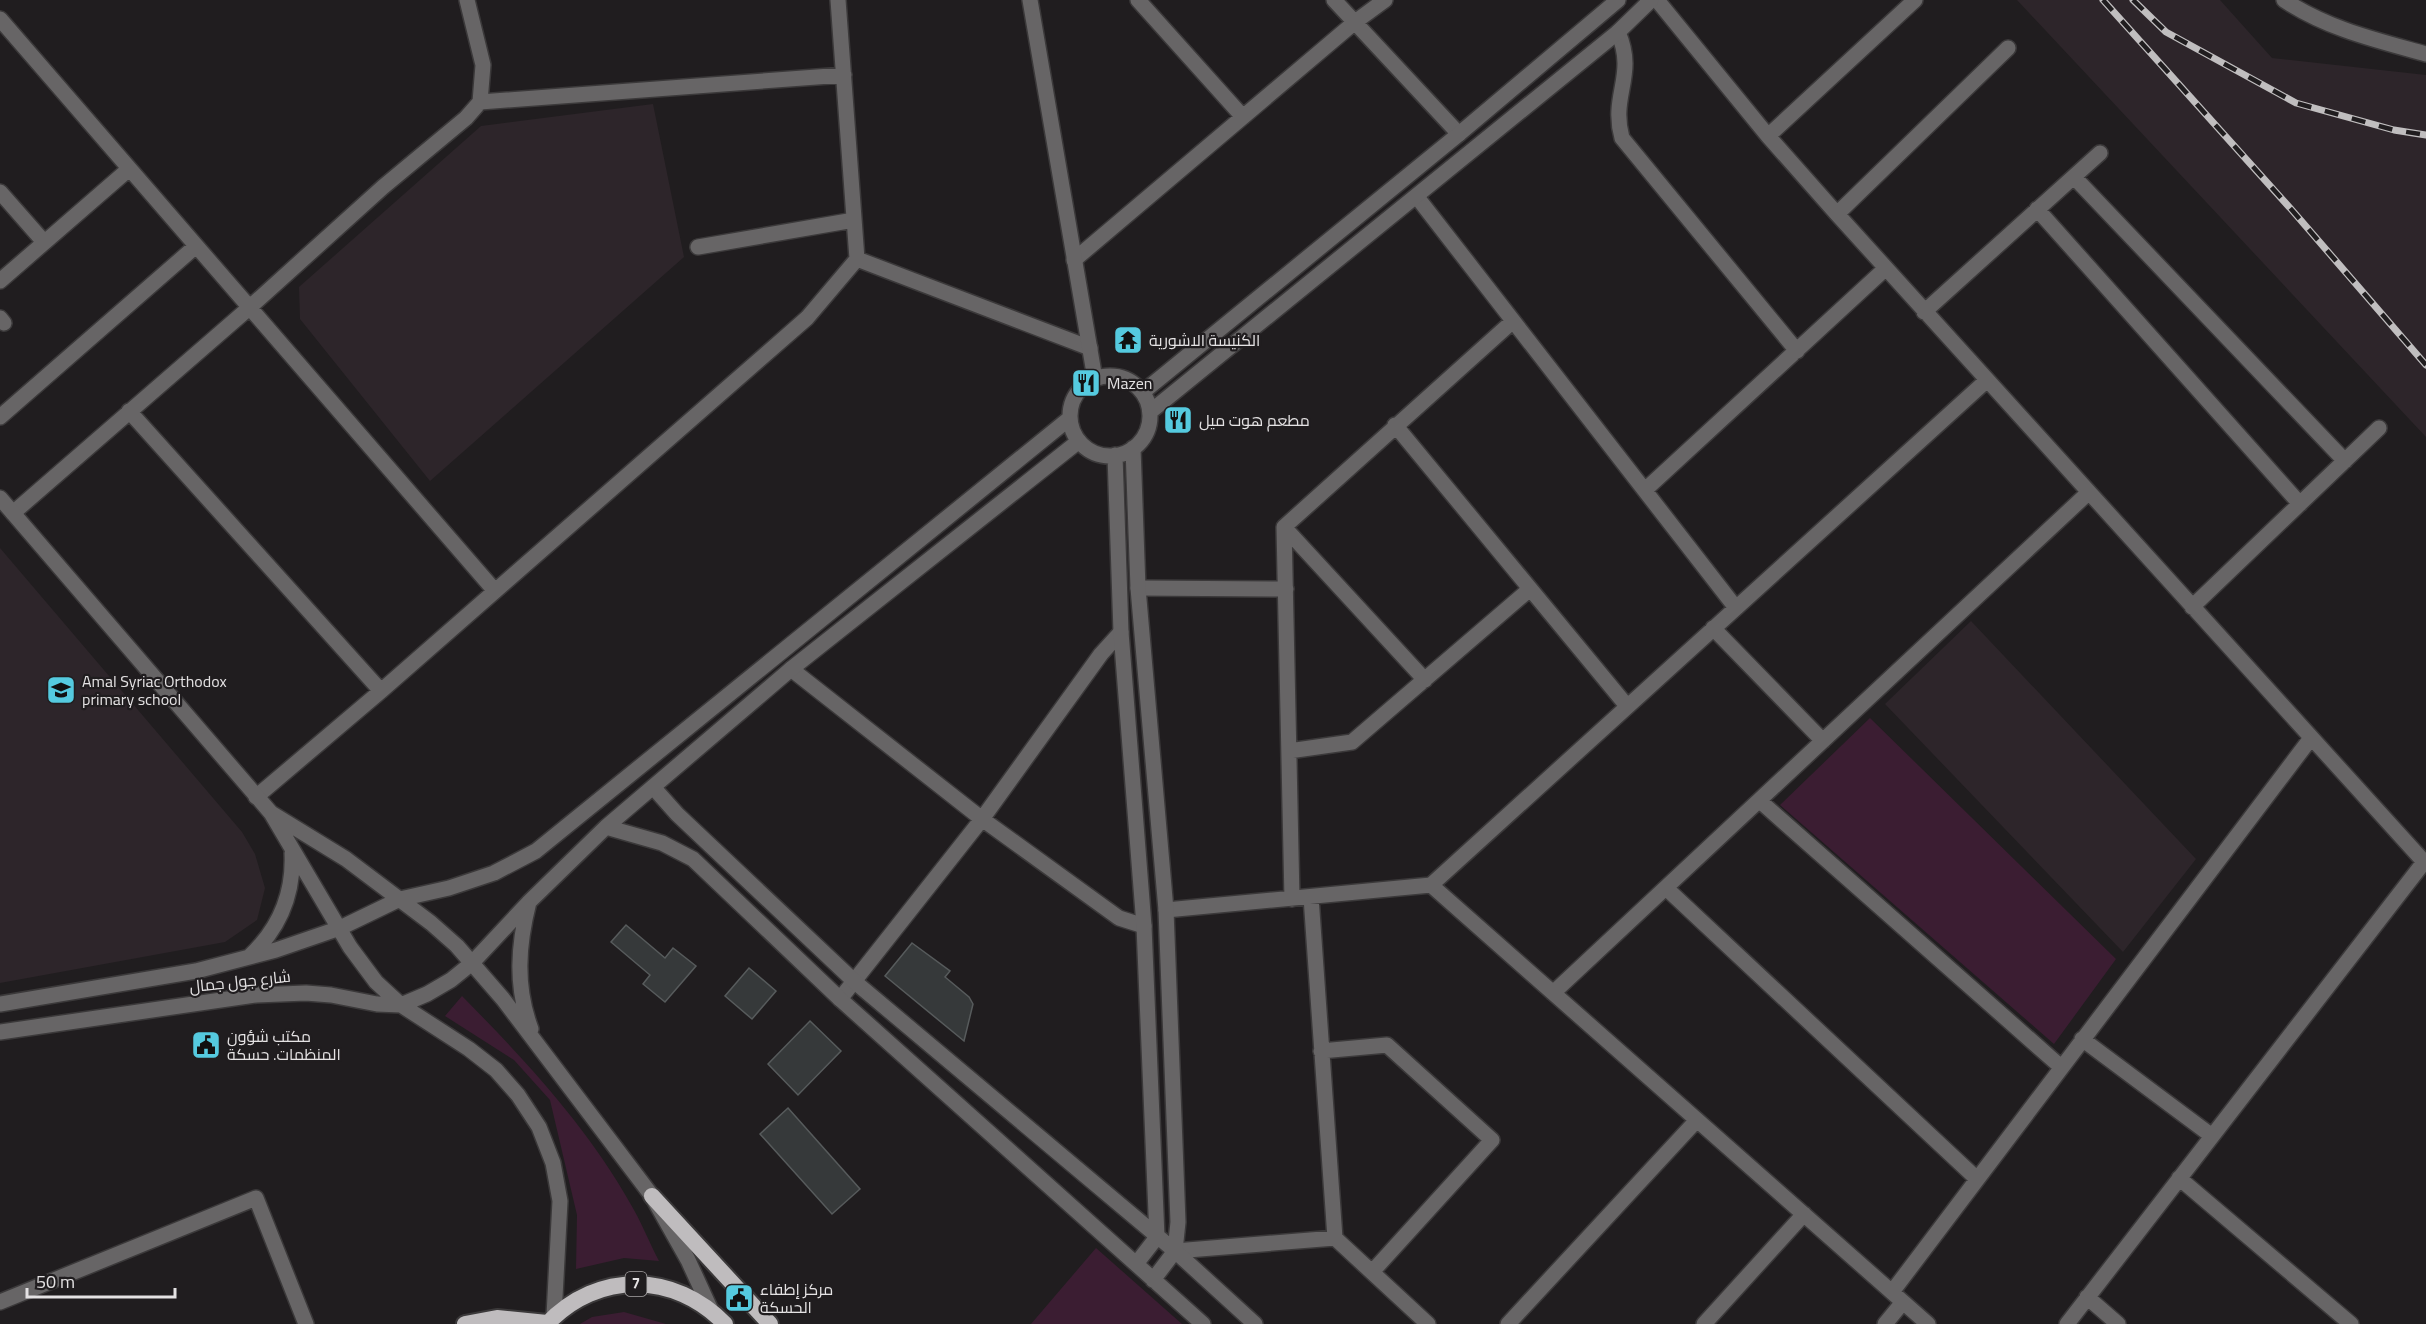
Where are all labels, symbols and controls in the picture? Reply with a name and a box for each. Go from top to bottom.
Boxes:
temple icon: الكنيسة الاشورية [1112,324,1144,356]
place label: الكنيسة الاشورية [1149,328,1260,352]
restaurant icon: Mazen [1070,367,1102,399]
place label: Mazen [1107,371,1152,395]
restaurant icon: مطعم هوت ميل [1162,404,1194,436]
place label: مطعم هوت ميل [1199,408,1310,432]
place label: Amal Syriac Orthodox primary school [82,669,227,711]
school or university icon: Amal Syriac Orthodox primary school [45,674,77,706]
street label: شارع جول جمال [188,964,292,998]
place label: مكتب شؤون المنظمات. حسكة [227,1024,341,1066]
public building icon: مكتب شؤون المنظمات. حسكة [190,1029,222,1061]
scale bar [27,1261,176,1299]
text: 50 m [36,1268,75,1295]
road number: 7 [626,1272,646,1296]
place label: مركز إطفاء الحسكة [760,1277,833,1319]
public building icon: مركز إطفاء الحسكة [723,1282,755,1314]

